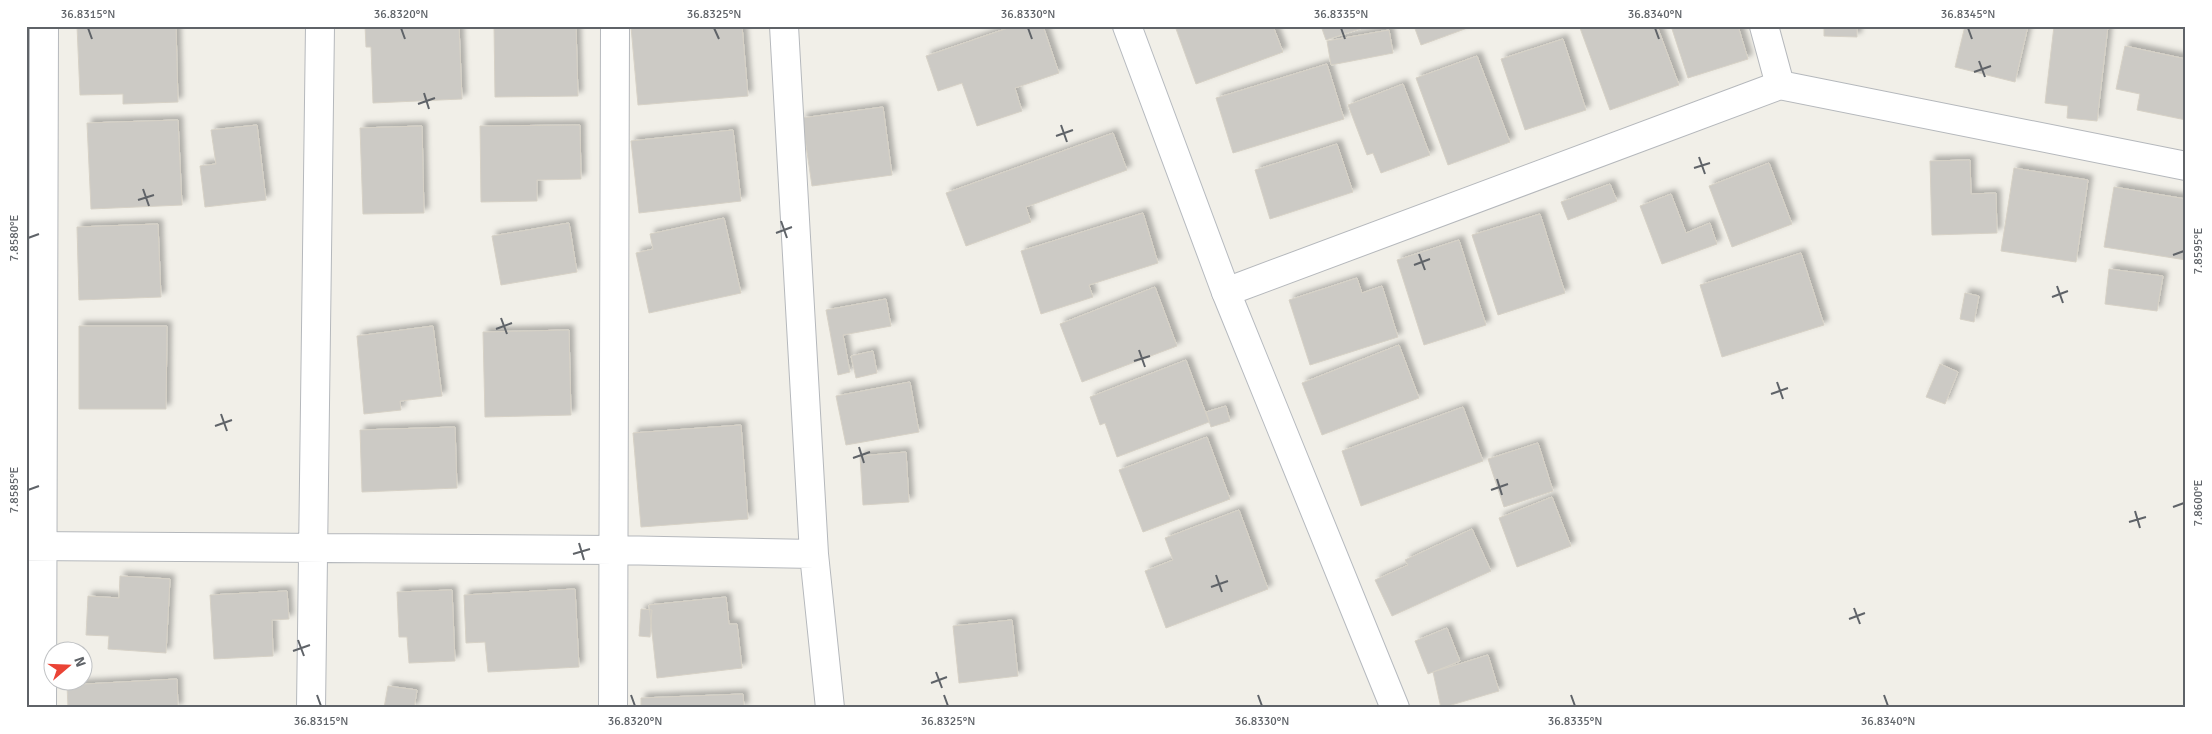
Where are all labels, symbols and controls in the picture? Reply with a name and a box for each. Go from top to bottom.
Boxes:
text: 36.8315°N [61,7,115,22]
text: 36.8320°N [374,7,428,22]
text: 36.8325°N [687,7,741,22]
text: 36.8330°N [1001,7,1055,22]
text: 36.8335°N [1314,7,1368,22]
text: 36.8340°N [1628,7,1682,22]
text: 36.8345°N [1941,7,1995,22]
text: 7.8580°E [7,214,22,261]
text: 7.8595°E [2191,227,2206,274]
text: 7.8585°E [7,466,22,513]
text: 7.8600°E [2191,479,2206,526]
north arrow [42,642,92,692]
text: N [70,655,89,669]
text: 36.8315°N [294,714,348,729]
text: 36.8320°N [608,714,662,729]
text: 36.8325°N [921,714,975,729]
text: 36.8330°N [1235,714,1289,729]
text: 36.8335°N [1548,714,1602,729]
text: 36.8340°N [1861,714,1915,729]

